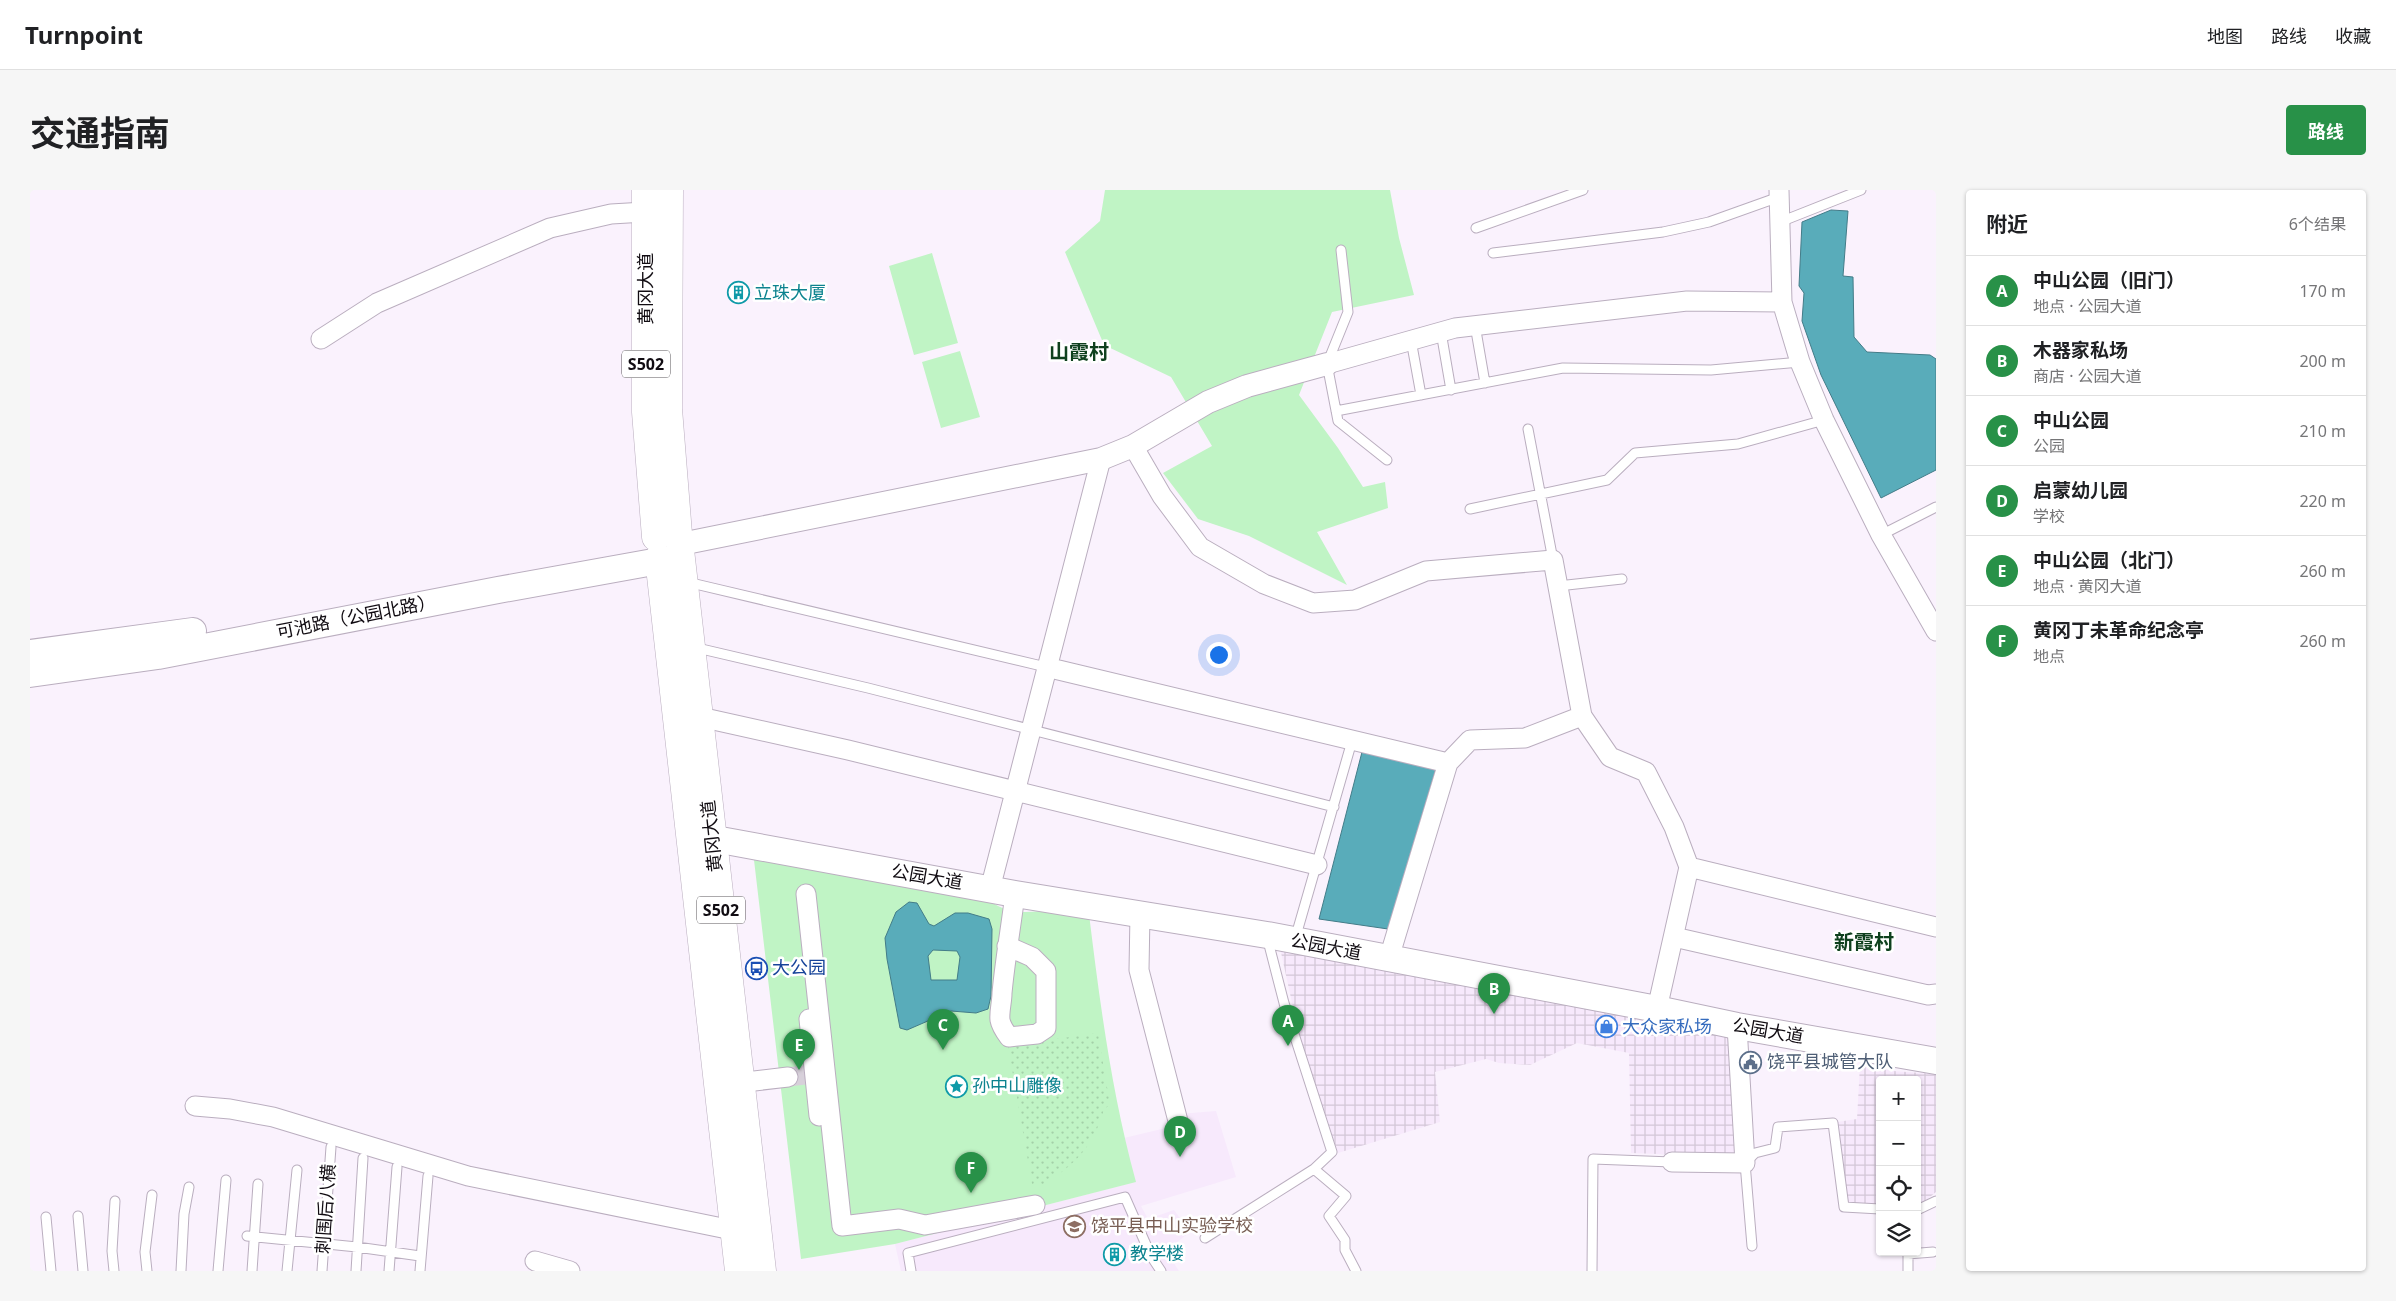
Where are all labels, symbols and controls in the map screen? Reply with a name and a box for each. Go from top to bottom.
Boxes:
text: Turnpoint [25,18,143,51]
text: 地图 [2207,24,2243,48]
text: 路线 [2271,24,2307,48]
text: 收藏 [2335,24,2371,48]
button: 路线 [2286,105,2366,155]
text: 交通指南 [30,109,170,156]
text: 附近 [1986,210,2028,238]
text: 6个结果 [2289,213,2346,235]
street label: 黄冈大道 [633,253,657,325]
text: 中山公园（旧门） [2033,267,2185,293]
place label: 立珠大厦 [754,280,826,304]
text: A [1996,280,2008,302]
text: 170 m [2299,280,2346,302]
building icon: 立珠大厦 [726,281,750,305]
text: 地点 · 公园大道 [2033,295,2142,317]
text: 木器家私场 [2033,337,2128,363]
district label: 山霞村 [1049,338,1109,365]
road number: S502 [622,350,670,378]
text: B [1997,350,2007,372]
text: 200 m [2299,350,2346,372]
text: 商店 · 公园大道 [2033,365,2142,387]
text: 中山公园 [2033,407,2109,433]
text: C [1997,420,2007,442]
text: 210 m [2299,420,2346,442]
text: 公园 [2033,435,2065,457]
text: 启蒙幼儿园 [2033,477,2128,503]
text: D [1996,490,2008,512]
text: 220 m [2299,490,2346,512]
text: 学校 [2033,505,2065,527]
text: 中山公园（北门） [2033,547,2185,573]
text: E [1998,560,2006,582]
text: 260 m [2299,560,2346,582]
text: 地点 · 黄冈大道 [2033,575,2142,597]
street label: 可池路（公园北路） [274,589,438,643]
text: 黄冈丁未革命纪念亭 [2033,617,2204,643]
text: F [1998,630,2006,652]
text: 260 m [2299,630,2346,652]
your location [1206,642,1232,668]
text: 地点 [2033,645,2065,667]
street label: 黄冈大道 [695,799,727,873]
street label: 公园大道 [890,858,965,894]
road number: S502 [697,896,745,924]
street label: 公园大道 [1289,927,1364,965]
district label: 新霞村 [1834,928,1894,955]
place label: 大公园 [772,955,826,979]
bus stop icon: 大公园 [744,956,768,980]
pin: B [1478,973,1510,1014]
pin: A [1272,1005,1304,1046]
pin: C [927,1009,959,1050]
street label: 公园大道 [1731,1012,1806,1048]
place label: 大众家私场 [1622,1014,1712,1038]
shop icon: 大众家私场 [1594,1015,1618,1039]
pin: E [783,1029,815,1070]
place label: 饶平县城管大队 [1767,1049,1893,1073]
public building icon: 饶平县城管大队 [1739,1050,1763,1074]
place label: 孙中山雕像 [972,1073,1062,1097]
place icon: 孙中山雕像 [944,1074,968,1098]
map controls [1876,1076,1921,1256]
button: + [1876,1076,1921,1121]
pin: D [1164,1116,1196,1157]
button: − [1876,1121,1921,1166]
pin: F [955,1152,987,1193]
street label: 刺围后八横 [310,1163,340,1255]
button: locate [1876,1166,1921,1211]
button: layers [1876,1211,1921,1256]
place label: 饶平县中山实验学校 [1091,1213,1253,1237]
school or university icon: 饶平县中山实验学校 [1063,1214,1087,1238]
place label: 教学楼 [1130,1241,1184,1265]
building icon: 教学楼 [1102,1242,1126,1266]

